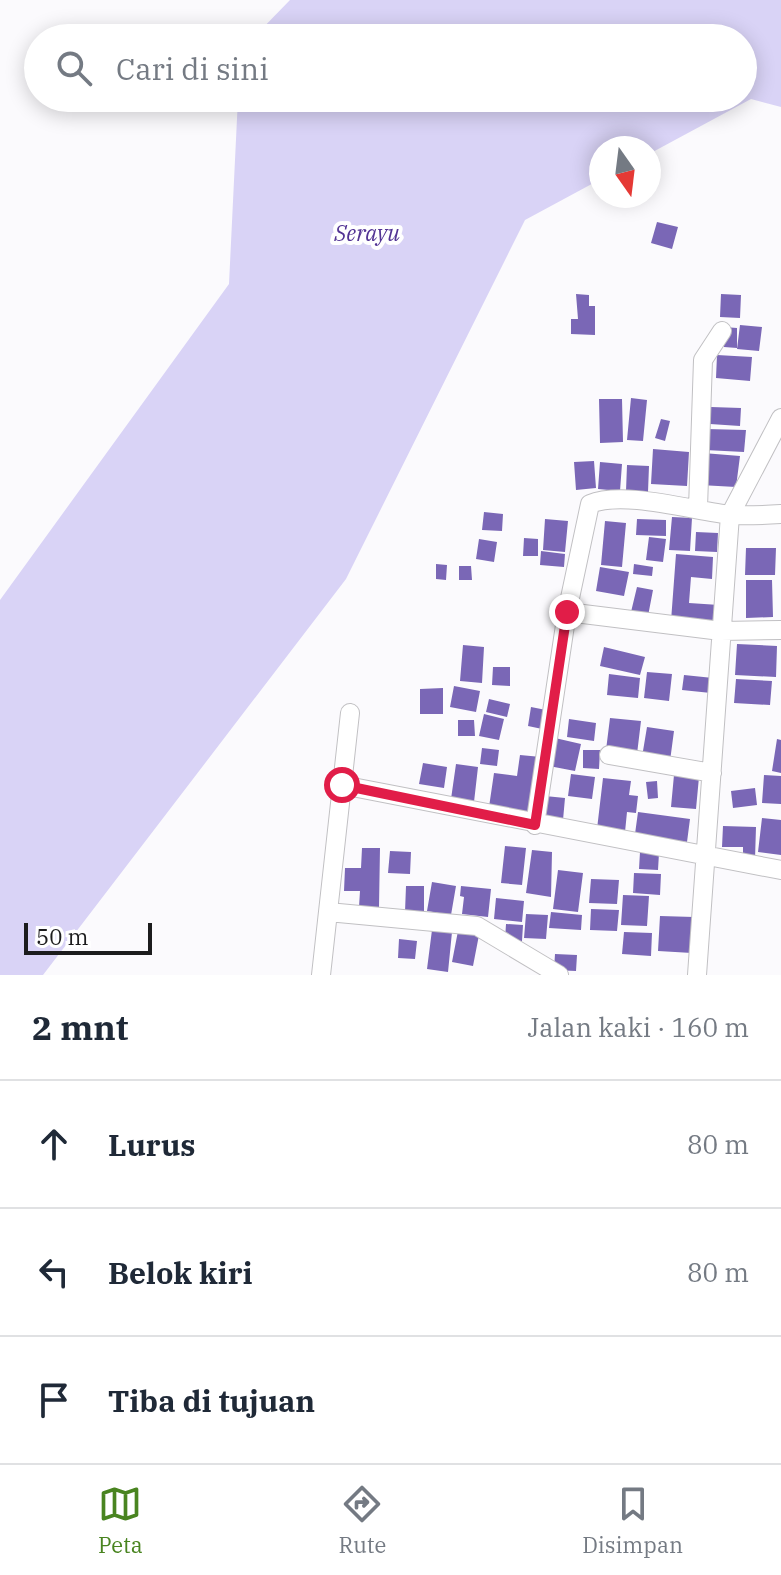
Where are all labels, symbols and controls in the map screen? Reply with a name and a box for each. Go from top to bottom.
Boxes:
search box [24,24,757,112]
icon: search [52,46,96,90]
text: Cari di sini [116,49,269,88]
north arrow [589,136,661,208]
water label: Serayu [333,218,400,247]
route end [549,594,585,630]
route start [324,767,360,803]
scale bar [24,919,152,955]
text: 50 m [36,922,88,951]
text: 2 mnt [32,1005,129,1049]
text: Jalan kaki · 160 m [528,1010,749,1044]
icon: ahead [32,1122,76,1166]
text: Lurus [108,1125,196,1164]
text: 80 m [687,1127,749,1161]
icon: left [32,1250,76,1294]
text: Belok kiri [108,1253,253,1292]
text: 80 m [687,1255,749,1289]
icon: arrive [32,1378,76,1422]
text: Tiba di tujuan [108,1381,315,1420]
tab: Peta [98,1482,143,1559]
tab: Rute [339,1482,386,1559]
tab: Disimpan [582,1482,683,1559]

